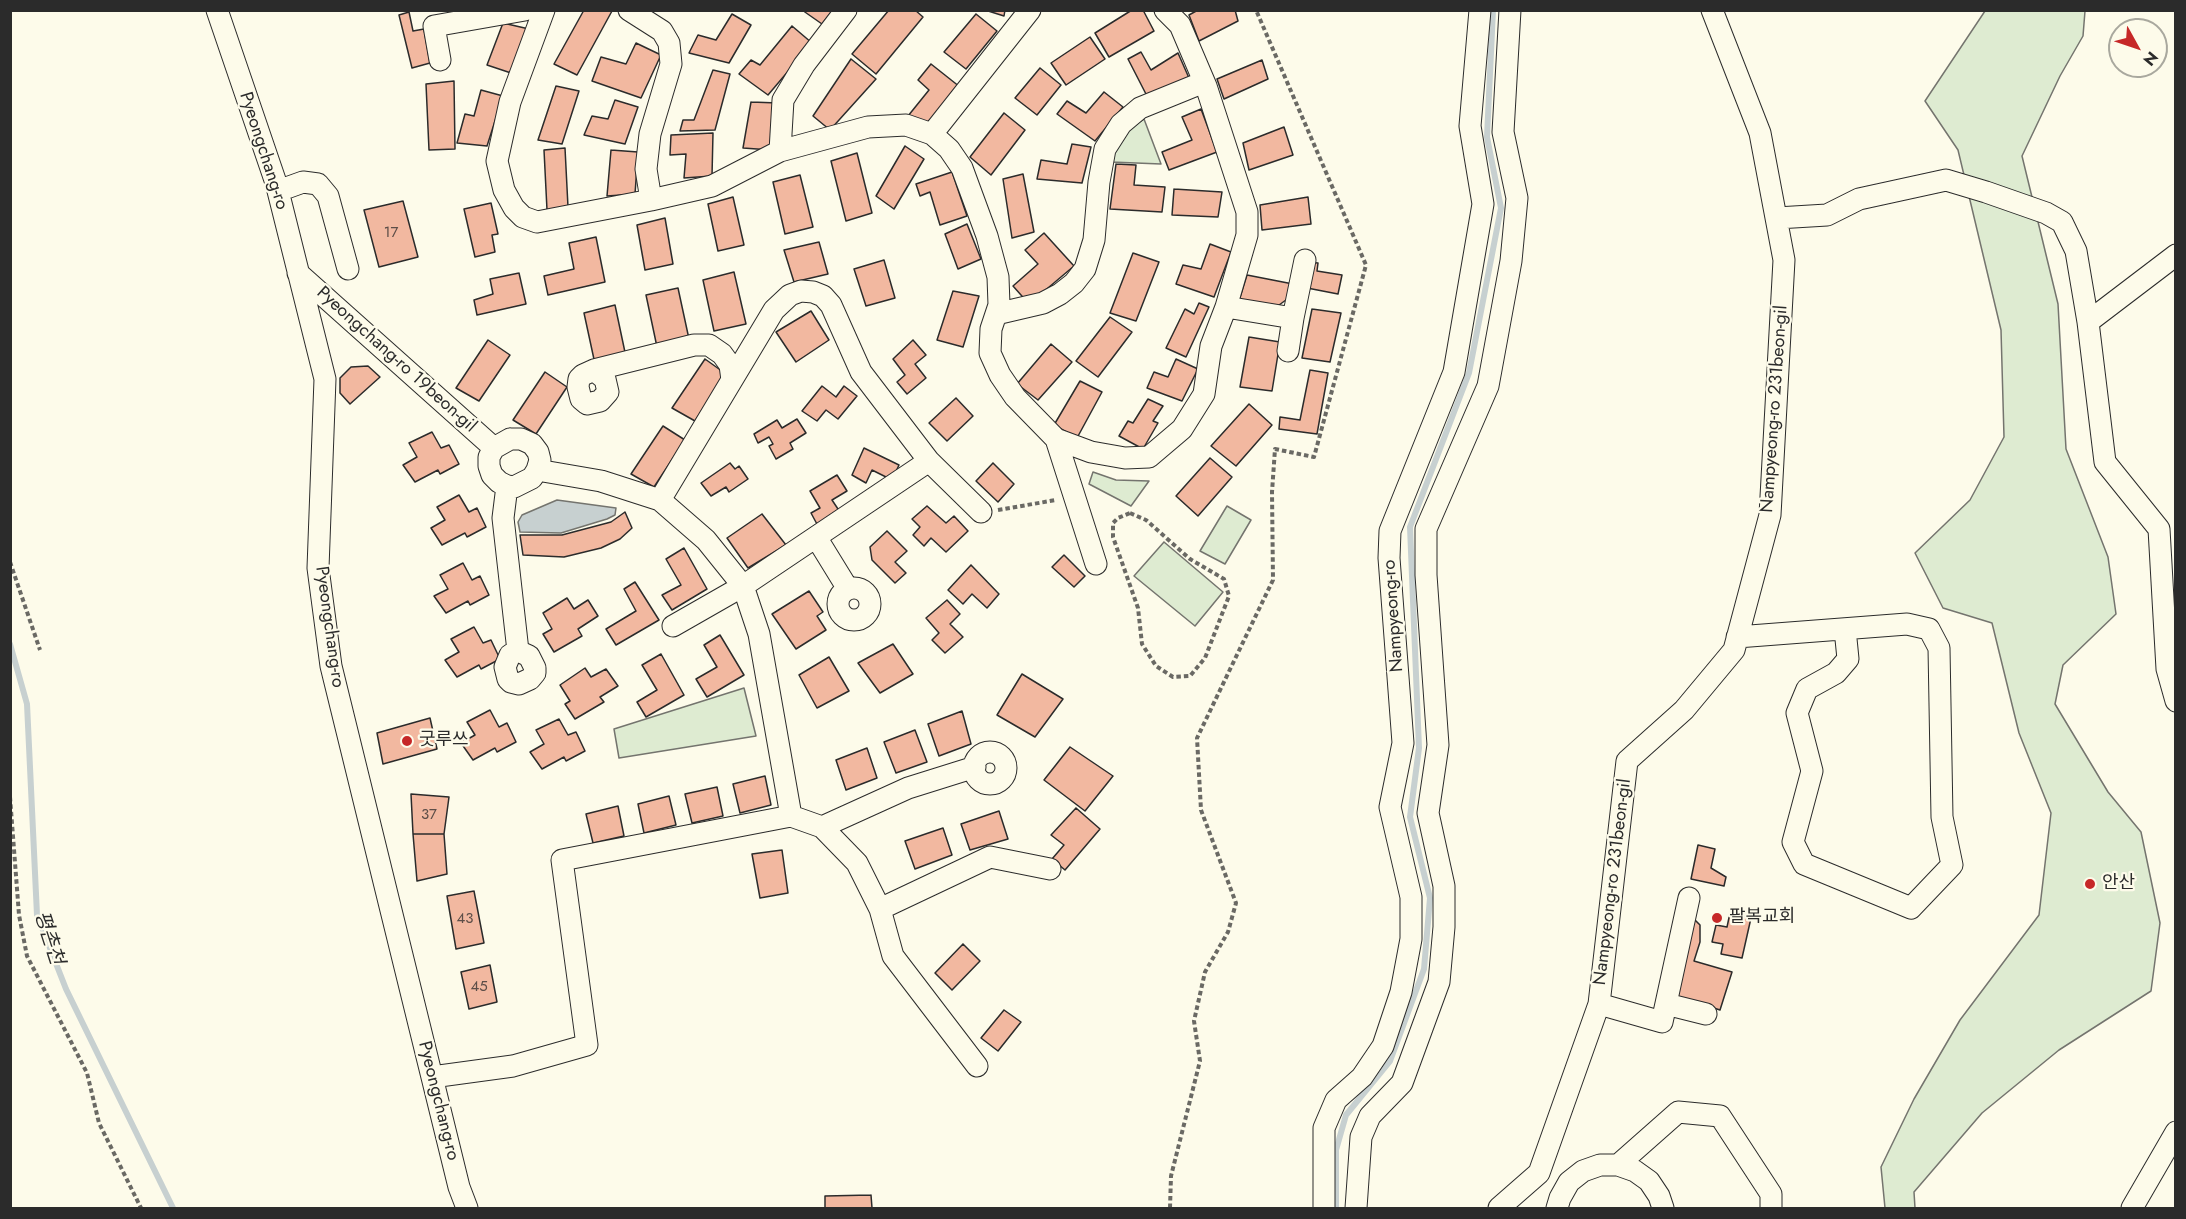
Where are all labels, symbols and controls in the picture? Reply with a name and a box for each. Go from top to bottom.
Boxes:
north arrow [2108,18,2168,78]
text: N [2138,46,2164,71]
street label: Pyeongchang-ro [234,90,292,212]
house number: 17 [384,224,398,242]
street label: Pyeongchang-ro 19beon-gil [312,282,480,438]
street label: Nampyeong-ro 231beon-gil [1757,305,1793,513]
street label: Nampyeong-ro [1379,559,1409,673]
street label: Pyeongchang-ro [310,565,348,689]
place label: 굿루쓰 [419,730,469,752]
marker: 굿루쓰 [400,734,414,748]
street label: Nampyeong-ro 231beon-gil [1590,778,1636,986]
house number: 37 [421,806,437,824]
place label: 안산 [2102,873,2135,895]
marker: 안산 [2083,877,2097,891]
place label: 팔복교회 [1729,907,1795,929]
water label: 평촌천 [28,908,68,968]
house number: 43 [457,910,473,928]
marker: 팔복교회 [1710,911,1724,925]
house number: 45 [470,978,488,996]
street label: Pyeongchang-ro [413,1039,463,1163]

